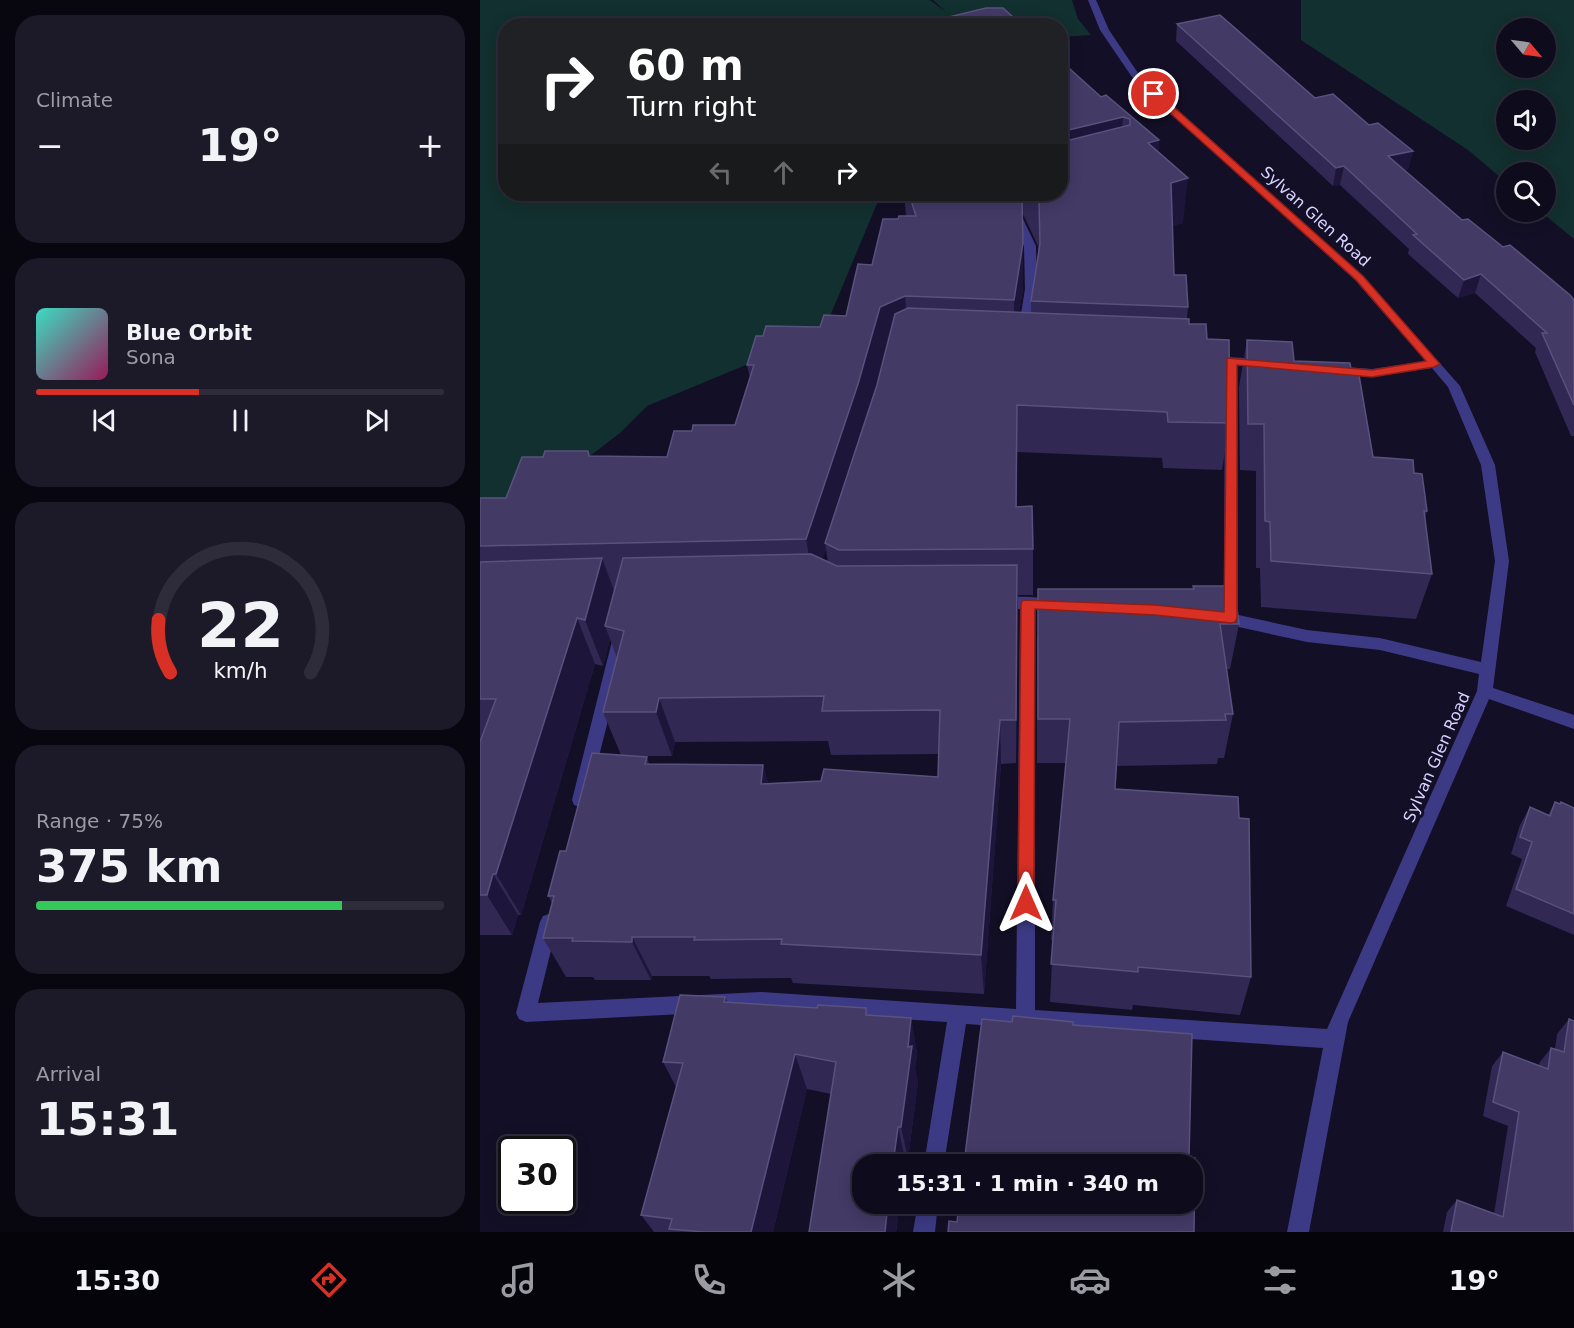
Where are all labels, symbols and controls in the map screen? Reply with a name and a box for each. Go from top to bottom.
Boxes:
north arrow [1496,18,1556,78]
map controls [1496,18,1556,222]
text: 60 m [627,41,744,90]
icon: right [528,42,606,120]
pin [1128,68,1179,119]
icon: arrive [1137,77,1170,110]
text: Climate [36,88,113,112]
button: sound [1496,90,1556,150]
text: Turn right [627,91,756,122]
text: 19° [197,119,283,172]
text: − [36,126,64,165]
text: + [416,126,444,165]
icon: left [704,156,737,189]
icon: ahead [767,156,800,189]
icon: right [830,156,863,189]
street label: Sylvan Glen Road [1257,162,1374,270]
button: search [1496,162,1556,222]
text: Blue Orbit [126,320,252,345]
text: Sona [126,345,176,369]
icon: previous [88,404,121,437]
icon: pause [224,404,257,437]
icon: next [360,404,393,437]
text: 22 [197,589,283,662]
text: km/h [213,658,267,683]
street label: Sylvan Glen Road [1399,689,1474,825]
text: Range · 75% [36,809,163,833]
text: 375 km [36,840,222,893]
position arrow [994,871,1058,935]
text: Arrival [36,1062,101,1086]
text: 15:31 [36,1093,179,1146]
speed limit sign: 30 [498,1136,576,1214]
text: 15:31 · 1 min · 340 m [896,1171,1159,1196]
icon: directions [308,1259,350,1301]
icon: music [498,1259,540,1301]
icon: phone [688,1259,730,1301]
icon: climate [878,1259,920,1301]
icon: car [1069,1259,1111,1301]
icon: filters [1259,1259,1301,1301]
text: 15:30 [74,1265,160,1296]
text: 19° [1449,1265,1500,1296]

